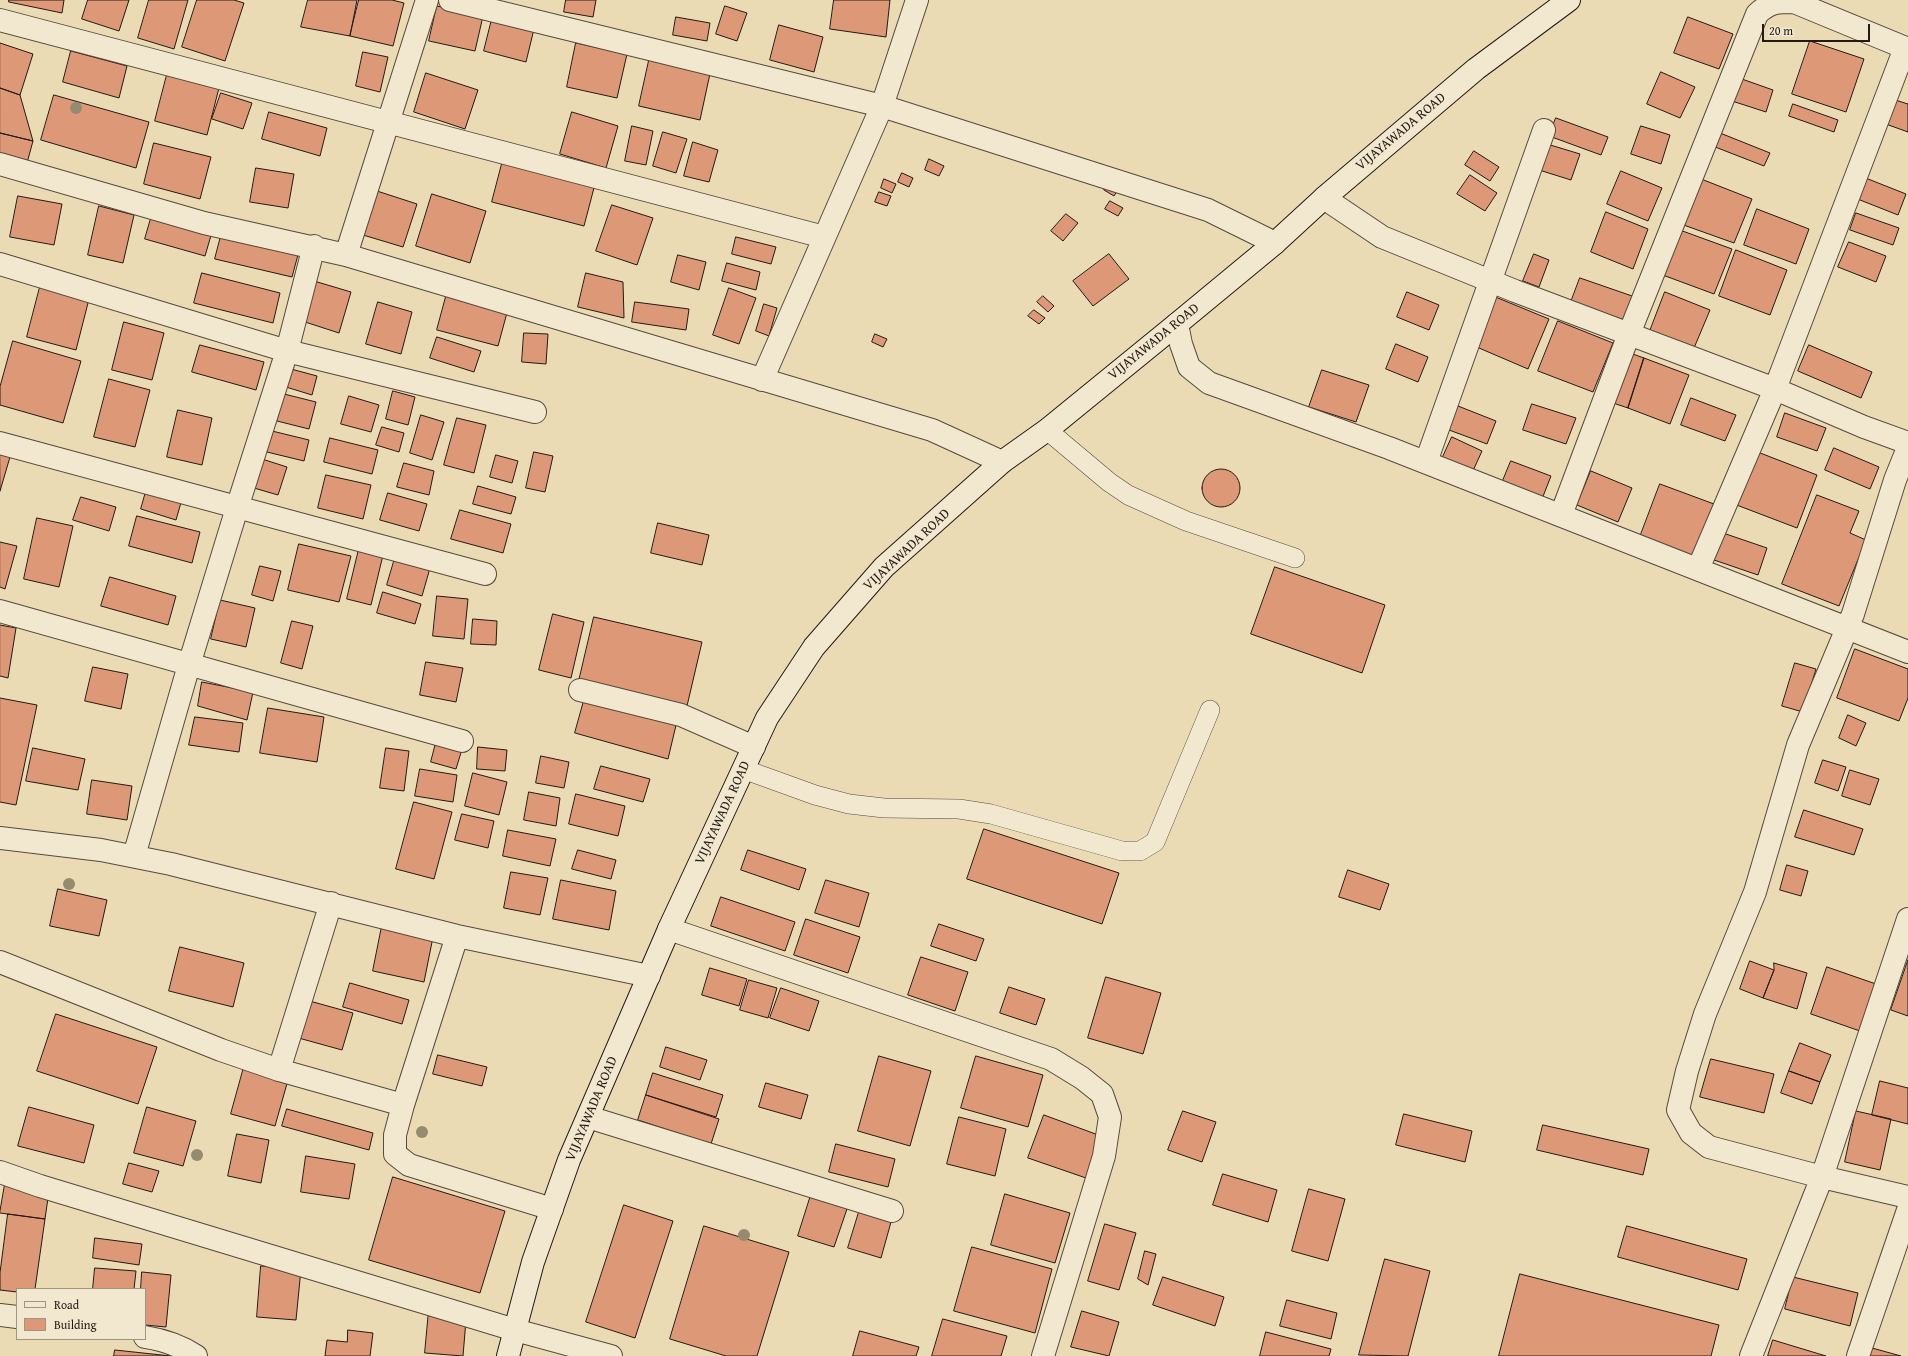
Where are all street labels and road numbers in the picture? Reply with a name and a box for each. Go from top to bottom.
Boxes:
street label: VIJAYAWADA ROAD [1353,89,1449,175]
street label: VIJAYAWADA ROAD [1105,300,1203,384]
street label: VIJAYAWADA ROAD [860,506,954,594]
street label: VIJAYAWADA ROAD [692,759,754,867]
street label: VIJAYAWADA ROAD [562,1054,622,1164]

